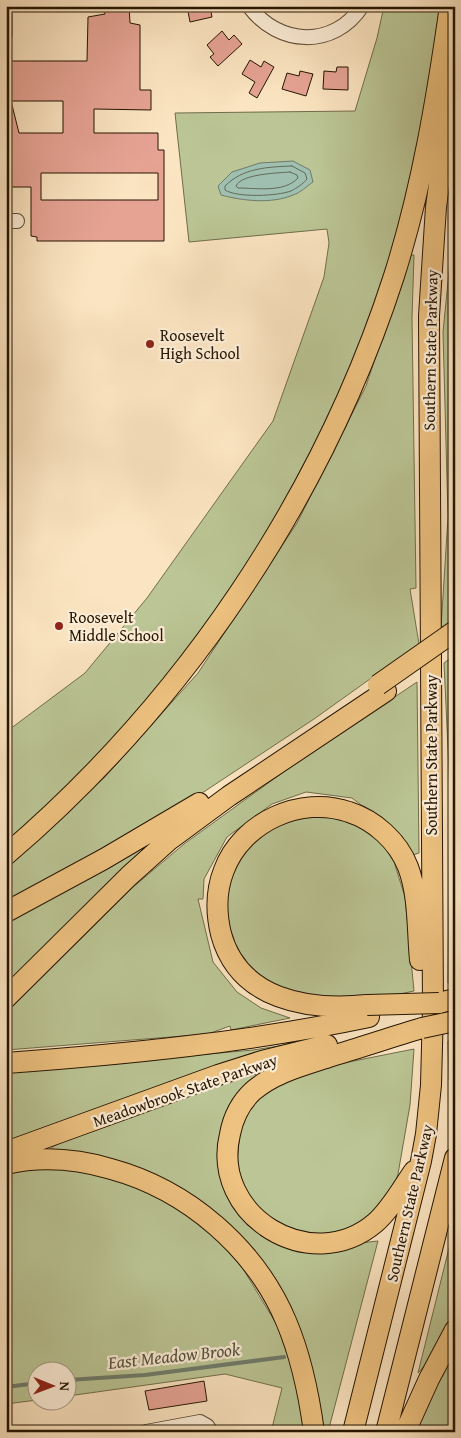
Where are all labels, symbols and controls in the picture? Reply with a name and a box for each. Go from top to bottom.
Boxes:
street label: Southern State Parkway [417,269,443,431]
place label: Roosevelt High School [160,323,241,365]
marker: Roosevelt High School [144,338,156,350]
place label: Roosevelt Middle School [69,605,164,647]
marker: Roosevelt Middle School [53,620,65,632]
street label: Southern State Parkway [419,674,443,836]
street label: Meadowbrook State Parkway [89,1047,281,1133]
street label: Southern State Parkway [379,1122,439,1284]
water label: East Meadow Brook [106,1335,242,1376]
north arrow [28,1360,78,1410]
text: N [55,1381,75,1392]

